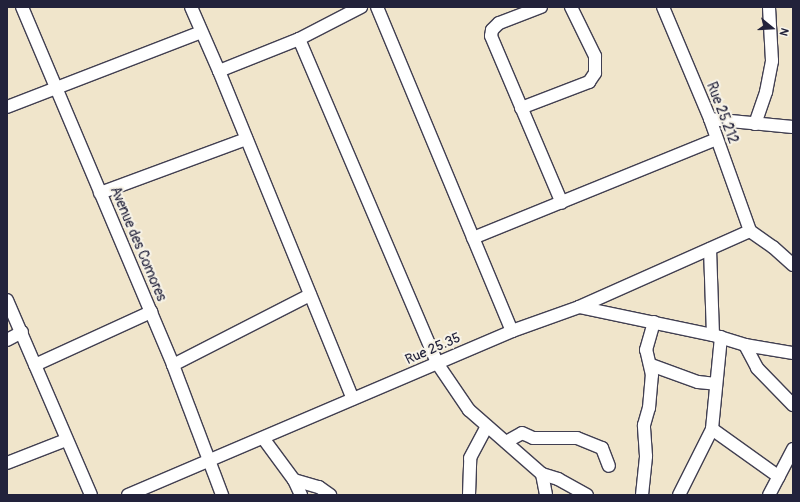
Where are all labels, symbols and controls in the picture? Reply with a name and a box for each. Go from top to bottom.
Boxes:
north arrow [752,8,792,48]
text: N [777,26,791,37]
street label: Rue 25.212 [703,80,741,146]
street label: Avenue des Comores [106,184,170,304]
street label: Rue 25.35 [403,329,463,369]

